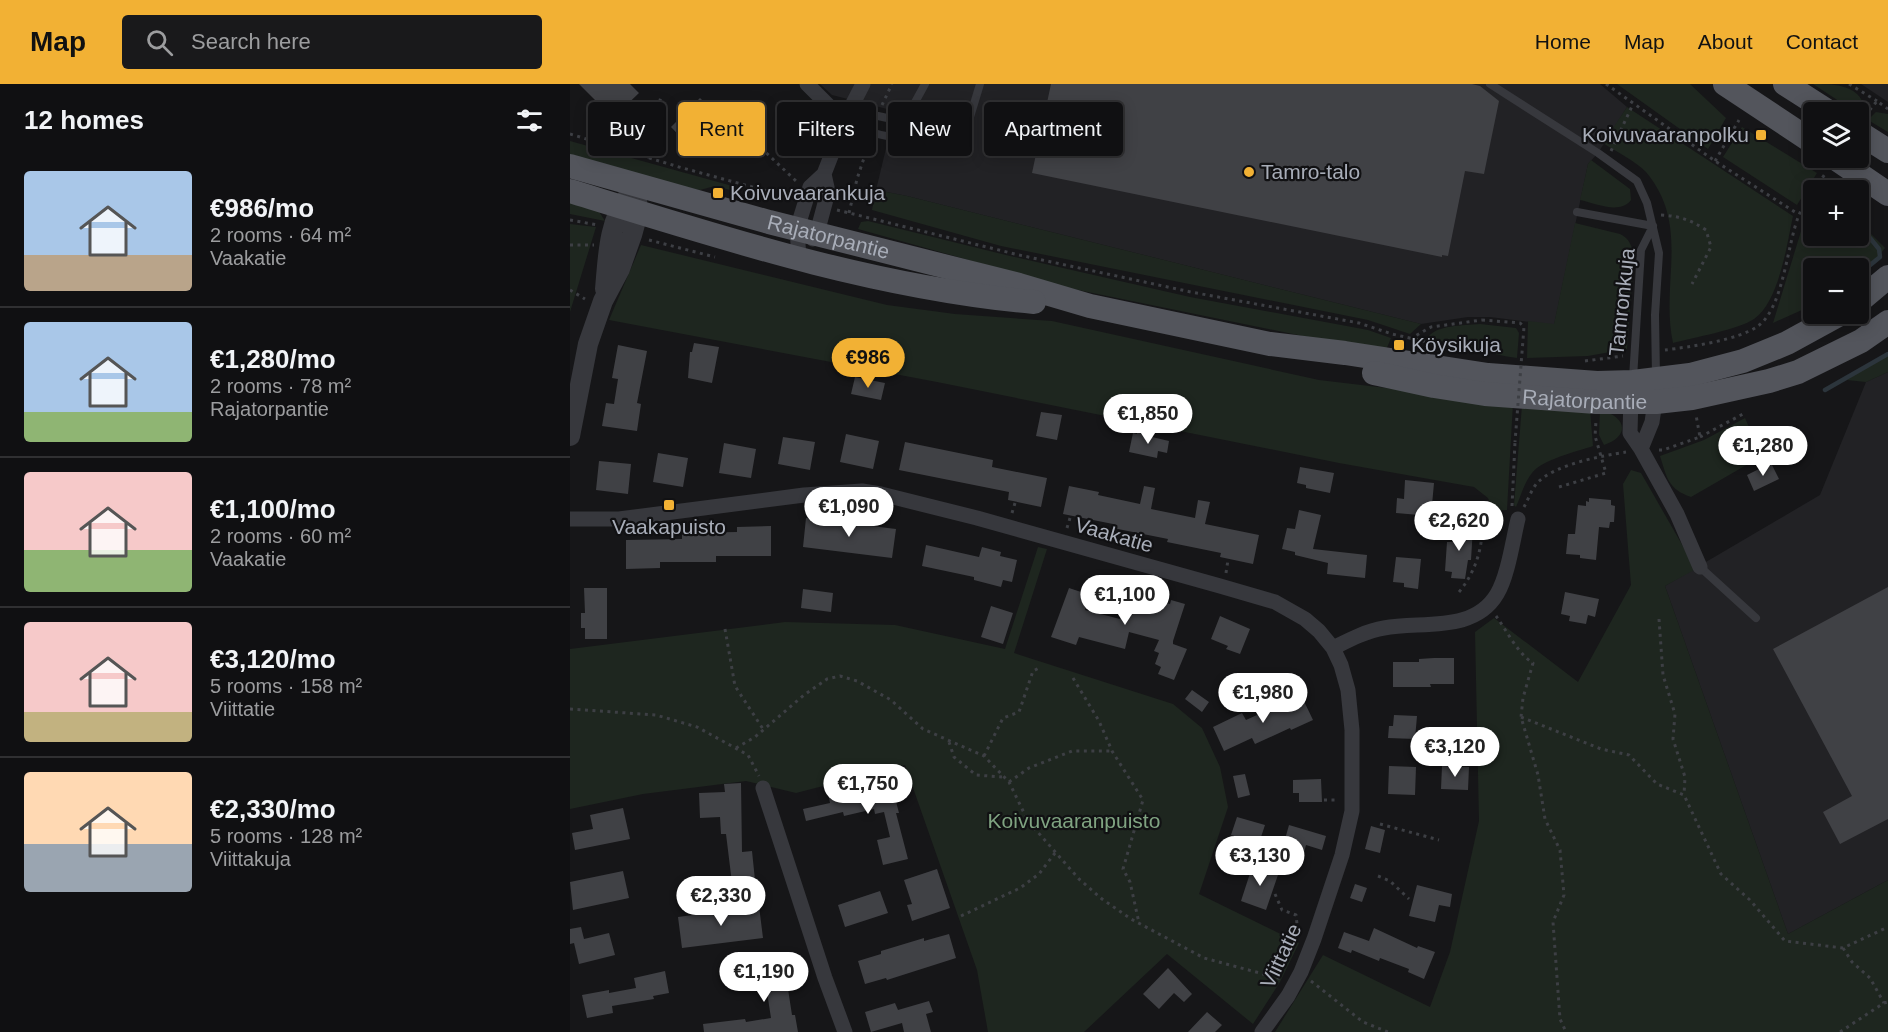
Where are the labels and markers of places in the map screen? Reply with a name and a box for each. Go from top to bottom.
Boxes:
place label: Koivuvaaranpolku [1582,123,1749,146]
marker: Koivuvaaranpolku [1754,128,1768,142]
place label: Tamro-talo [1261,160,1360,183]
marker: Tamro-talo [1242,165,1256,179]
place label: Koivuvaarankuja [730,181,886,204]
marker: Koivuvaarankuja [711,186,725,200]
place label: Köysikuja [1411,333,1501,356]
pin: €986 [832,338,904,389]
marker: Köysikuja [1392,338,1406,352]
pin: €1,850 [1099,394,1197,445]
pin: €1,280 [1714,426,1812,477]
pin: €1,090 [800,487,898,538]
marker: Vaakapuisto [662,498,676,512]
pin: €2,620 [1410,501,1508,552]
place label: Vaakapuisto [612,515,726,538]
pin: €1,100 [1076,575,1174,626]
pin: €1,980 [1214,673,1312,724]
pin: €3,120 [1406,727,1504,778]
pin: €1,750 [819,764,917,815]
pin: €3,130 [1211,836,1309,887]
pin: €2,330 [672,876,770,927]
pin: €1,190 [715,952,813,1003]

